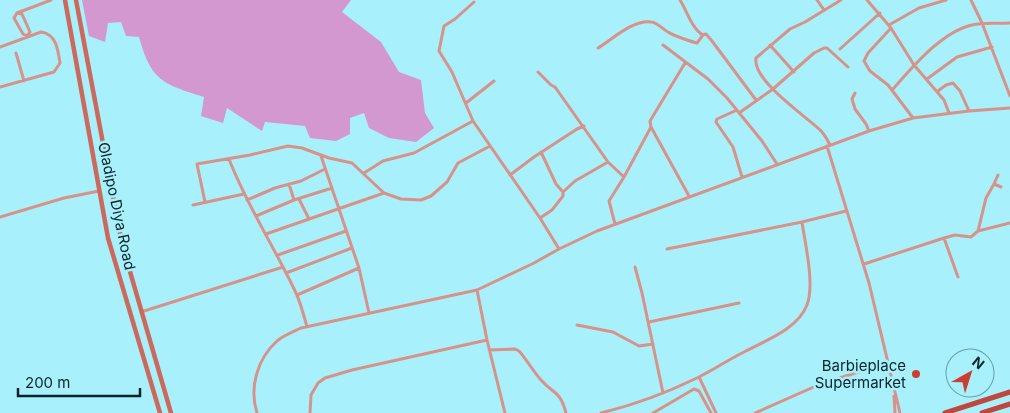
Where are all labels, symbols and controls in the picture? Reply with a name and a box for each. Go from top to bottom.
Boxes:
street label: Oladipo Diya Road [94,140,140,272]
north arrow [945,348,995,398]
text: N [969,353,988,372]
place label: Barbieplace Supermarket [815,356,906,392]
scale bar [18,366,140,398]
marker: Barbieplace Supermarket [910,368,922,380]
text: 200 m [25,373,70,392]

